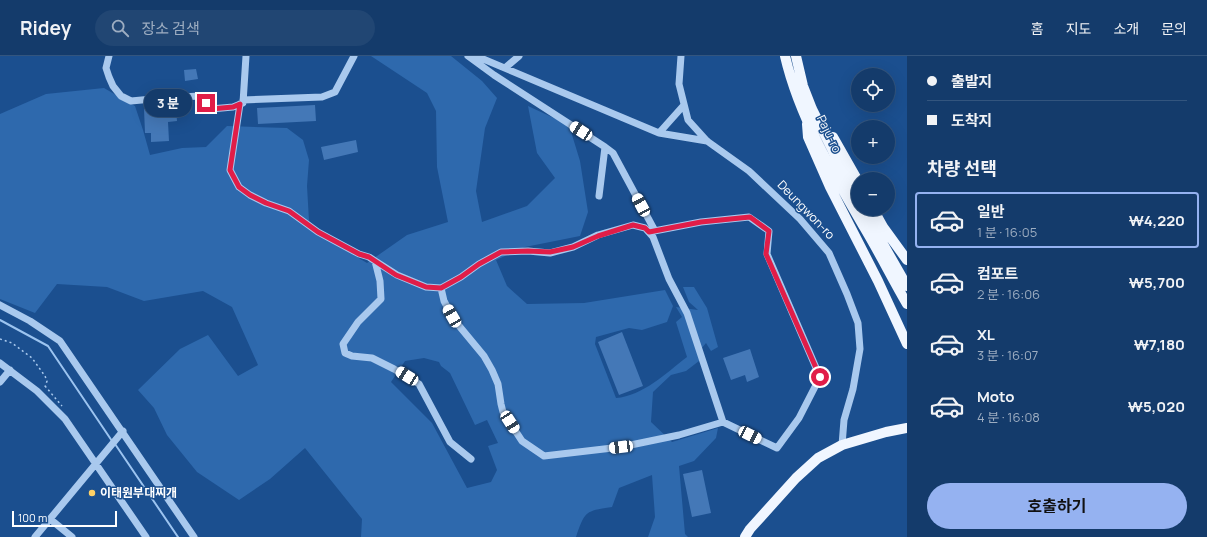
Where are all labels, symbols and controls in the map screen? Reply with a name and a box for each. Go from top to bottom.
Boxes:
search box [95,10,375,46]
text: Ridey [20,15,71,41]
icon: search [109,17,131,39]
text: 장소 검색 [141,18,200,39]
text: 홈 [1031,19,1044,38]
text: 지도 [1066,19,1091,38]
text: 소개 [1113,19,1139,38]
text: 문의 [1161,19,1187,38]
map controls [851,68,895,216]
button: locate [851,68,895,112]
text: 출발지 [951,71,992,92]
callout: 3 분 [144,89,192,117]
text: 3 분 [157,94,179,112]
route end [197,94,215,112]
text: 도착지 [951,110,992,131]
street label: Paju-ro [813,112,846,156]
car [568,119,594,143]
button: + [851,120,895,164]
text: 차량 선택 [927,156,997,180]
button: − [851,172,895,216]
street label: Deungwon-ro [774,176,839,243]
car [630,192,652,218]
text: 일반 [977,201,1005,222]
icon: car [929,202,965,238]
text: ₩4,220 [1129,210,1185,231]
text: 1 분 · 16:05 [977,223,1037,241]
text: 컴포트 [977,263,1018,284]
icon: car [929,264,965,300]
text: ₩5,700 [1129,272,1185,293]
text: 2 분 · 16:06 [977,285,1040,303]
car [441,303,463,329]
text: XL [977,324,995,345]
icon: car [929,326,965,362]
text: ₩7,180 [1134,334,1185,355]
text: 3 분 · 16:07 [977,346,1038,364]
car [394,365,420,387]
route start [811,368,829,386]
text: Moto [977,386,1014,407]
icon: car [929,388,965,424]
text: ₩5,020 [1128,396,1185,417]
text: 4 분 · 16:08 [977,408,1040,426]
car [498,409,522,435]
car [737,424,763,446]
car [608,440,634,454]
button: 호출하기 [927,483,1187,529]
place label: 이태원부대찌개 [100,484,177,501]
marker: 이태원부대찌개 [87,488,97,498]
scale bar [12,509,117,528]
text: 100 m [18,510,47,525]

